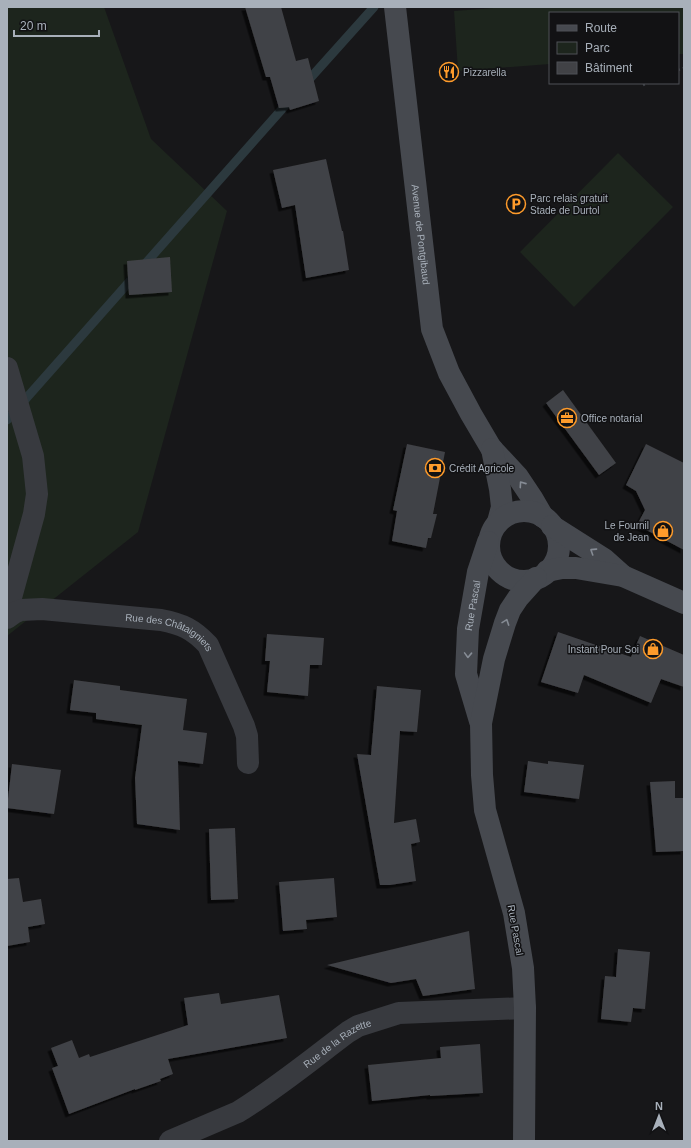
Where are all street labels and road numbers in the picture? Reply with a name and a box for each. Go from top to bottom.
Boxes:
street label: Avenue de Pontgibaud [409,184,432,285]
street label: Rue Pascal [463,579,482,632]
street label: Rue des Châtaigniers [125,612,215,653]
street label: Rue Pascal [506,904,525,956]
street label: Rue de la Razette [301,1017,373,1070]

